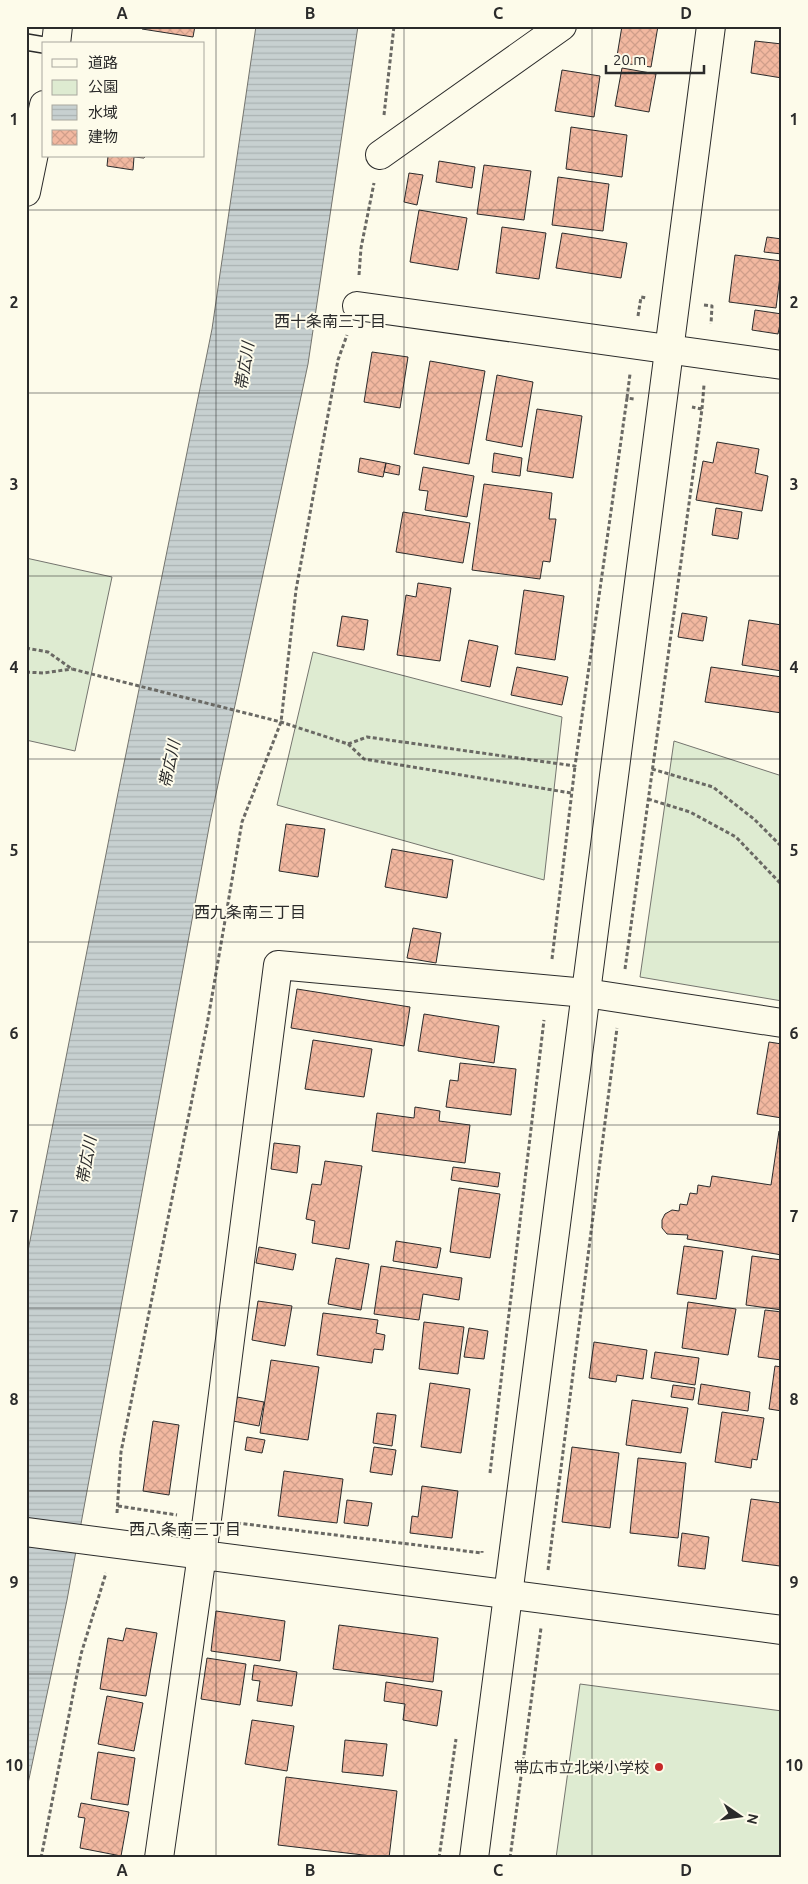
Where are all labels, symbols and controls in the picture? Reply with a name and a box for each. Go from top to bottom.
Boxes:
text: A [116,4,128,22]
text: B [305,4,315,22]
text: C [493,4,503,22]
text: D [680,4,692,22]
legend [42,42,205,158]
scale bar [606,42,703,74]
text: 20 m [613,51,646,68]
text: 道路 [88,54,118,71]
text: 公園 [88,78,118,95]
text: 水域 [88,104,118,121]
text: 1 [9,110,19,128]
text: 1 [789,110,799,128]
text: 建物 [88,128,118,145]
text: 2 [9,293,19,311]
text: 2 [789,293,799,311]
district label: 西十条南三丁目 [274,312,386,330]
water label: 帯広川 [231,339,257,391]
text: 3 [9,475,19,493]
text: 3 [789,475,799,493]
text: 4 [9,658,19,676]
text: 4 [789,658,799,676]
water label: 帯広川 [155,737,183,789]
text: 5 [9,841,19,859]
text: 5 [789,841,799,859]
district label: 西九条南三丁目 [194,903,306,921]
text: 6 [9,1024,19,1042]
text: 6 [789,1024,799,1042]
water label: 帯広川 [73,1133,99,1185]
text: 7 [9,1207,19,1225]
text: 7 [789,1207,799,1225]
text: 8 [9,1390,19,1408]
text: 8 [789,1390,799,1408]
district label: 西八条南三丁目 [129,1520,241,1538]
text: 9 [9,1573,19,1591]
text: 9 [789,1573,799,1591]
text: 10 [5,1756,23,1774]
text: 10 [785,1756,803,1774]
place label: 帯広市立北栄小学校 [514,1759,649,1776]
marker: 帯広市立北栄小学校 [653,1761,665,1773]
north arrow [716,1792,766,1842]
text: N [744,1812,762,1826]
text: A [116,1861,128,1879]
text: B [305,1861,315,1879]
text: C [493,1861,503,1879]
text: D [680,1861,692,1879]

